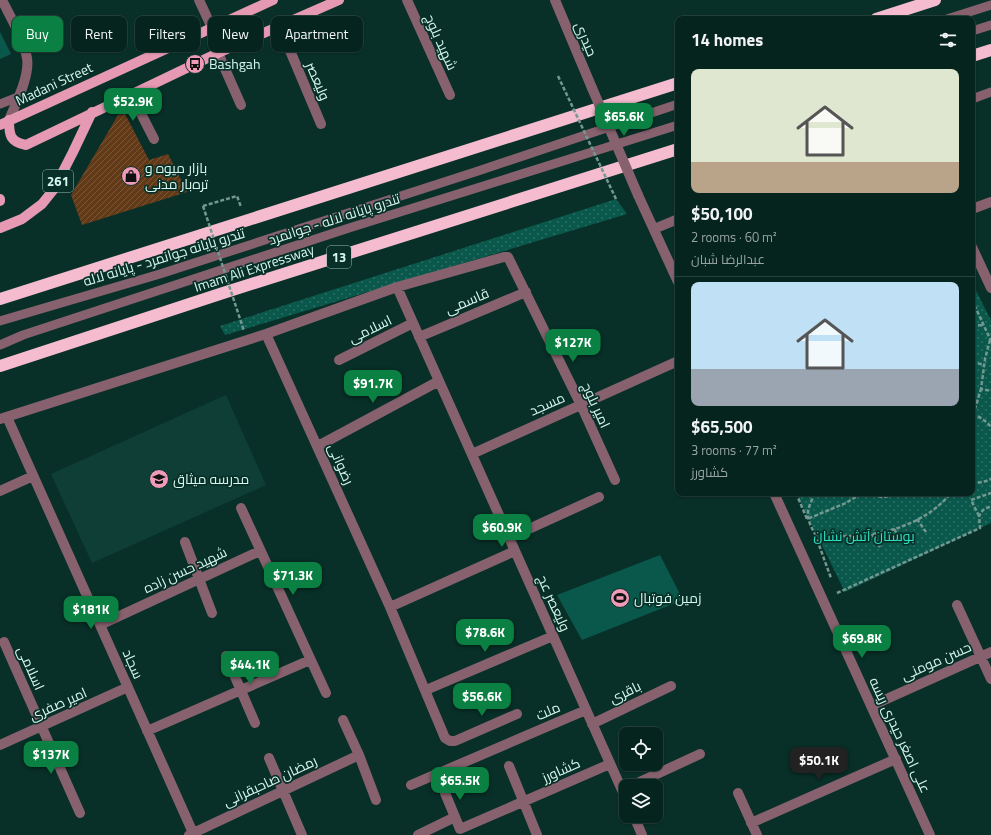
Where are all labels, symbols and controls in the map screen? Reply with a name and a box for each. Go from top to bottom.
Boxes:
street label: شهید بلوچ [420,10,463,73]
chip: Buy [12,16,63,52]
chip: Rent [71,16,127,52]
chip: Filters [135,16,200,52]
chip: New [208,16,263,52]
chip: Apartment [271,16,363,52]
street label: حیدری [570,18,603,59]
text: 14 homes [691,27,763,53]
icon: filters [937,29,959,51]
bus stop icon: Bashgah [184,53,206,75]
place label: Bashgah [209,53,260,74]
street label: Madani Street [12,56,96,111]
street label: ولیعصر [301,57,336,103]
pin: $52.9K [100,88,166,122]
text: $52.9K [113,91,153,111]
icon: home [789,95,861,167]
pin: $65.6K [591,103,657,137]
text: $65.6K [604,106,644,126]
place label: بازار میوه و تره‌بار مدنی [145,157,209,194]
shop icon: بازار میوه و تره‌بار مدنی [120,165,142,187]
road number: 261 [43,170,73,192]
street label: تندرو پایانه لاله - جوانمرد [265,187,403,250]
text: $50,100 [691,201,753,227]
street label: تندرو پایانه جوانمرد - پایانه لاله [80,222,248,291]
text: 2 rooms · 60 m² [691,227,777,247]
street label: Imam Ali Expressway [191,238,317,297]
road number: 13 [327,246,351,268]
text: عبدالرضا شبان [691,249,765,269]
street label: قاسمی [442,282,492,319]
icon: home [789,308,861,380]
street label: اسلامی [344,309,395,348]
pin: $127K [545,329,601,363]
text: $127K [555,332,591,352]
pin: $91.7K [340,370,406,404]
text: $91.7K [353,373,393,393]
street label: امیر بلوچ [577,378,616,431]
street label: مسجد [526,386,568,421]
text: $65,500 [691,414,753,440]
street label: رضوانی [323,440,360,488]
text: 3 rooms · 77 m² [691,440,777,460]
text: کشاورز [691,462,728,482]
school or university icon: مدرسه میثاق [148,468,170,490]
place label: مدرسه میثاق [173,468,249,489]
pin: $60.9K [469,514,535,548]
text: $60.9K [482,517,522,537]
park label: بوستان آتش نشان [813,525,915,546]
street label: شهید حسن زاده [139,541,230,598]
pin: $71.3K [260,562,326,596]
text: $71.3K [273,565,313,585]
street label: ولیعصر عج [533,571,576,635]
sports icon: زمین فوتبال [609,587,631,609]
place label: زمین فوتبال [634,587,702,608]
pin: $181K [63,596,119,630]
text: $181K [73,599,109,619]
pin: $78.6K [452,619,518,653]
text: $78.6K [465,622,505,642]
pin: $69.8K [829,625,895,659]
text: $69.8K [842,628,882,648]
street label: حسن مومنی [897,636,974,685]
street label: اسلامی [12,642,50,693]
street label: سجاد [118,645,149,682]
pin: $44.1K [217,651,283,685]
text: $44.1K [230,654,270,674]
street label: علی اصغر حیدری ریسه [864,673,937,796]
street label: باقری [605,675,644,708]
street label: امیر صفری [26,681,90,726]
pin: $56.6K [449,683,515,717]
text: $56.6K [462,686,502,706]
street label: ملت [532,696,563,725]
map controls [619,727,663,823]
button: locate [619,727,663,771]
pin: $137K [23,741,79,775]
text: $137K [33,744,69,764]
pin: $50.1K [786,747,852,781]
street label: رمضان صاحبقرانی [219,750,320,812]
text: $50.1K [799,750,839,770]
street label: کشاورز [537,752,583,788]
pin: $65.5K [427,767,493,801]
text: $65.5K [440,770,480,790]
button: layers [619,779,663,823]

